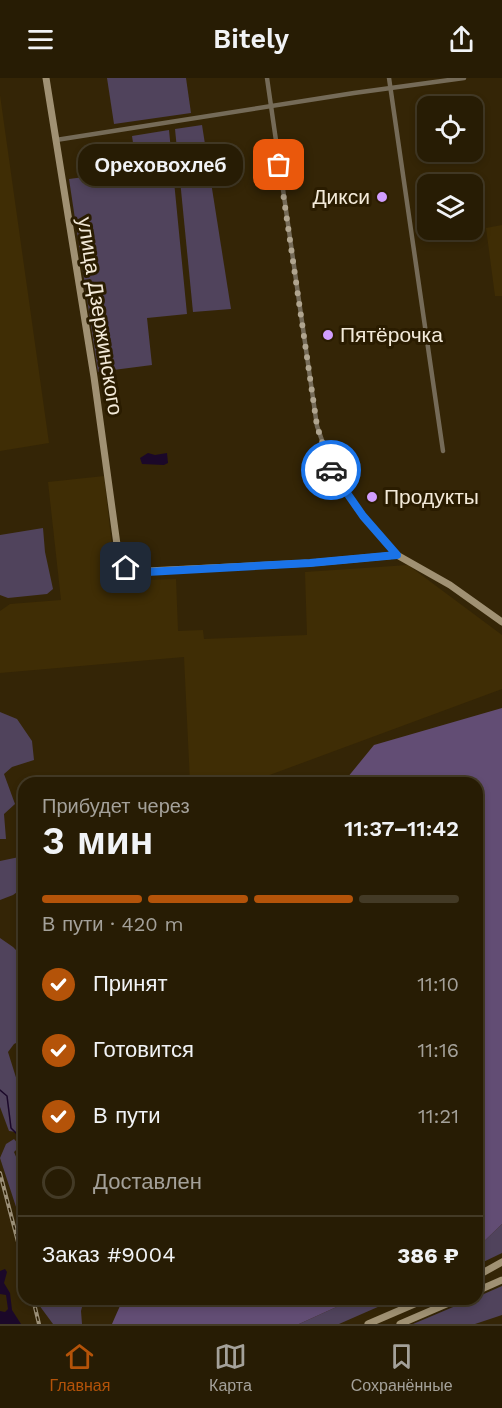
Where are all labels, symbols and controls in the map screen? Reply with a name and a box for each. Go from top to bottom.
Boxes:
icon: menu [24,23,57,56]
text: Bitely [213,23,289,55]
icon: share [445,23,478,56]
map controls [417,96,483,240]
button: locate [417,96,483,162]
pin [253,139,304,190]
callout: Ореховохлеб [78,144,243,186]
icon: bag [262,148,295,181]
text: Ореховохлеб [94,153,227,177]
button: layers [417,174,483,240]
place label: Дикси [312,184,370,209]
marker: Дикси [375,190,389,204]
street label: улица Дзержинского [72,215,129,417]
place label: Пятёрочка [340,322,443,347]
marker: Пятёрочка [321,328,335,342]
courier [301,440,361,500]
icon: car [315,454,348,487]
place label: Продукты [384,484,479,509]
marker: Продукты [365,490,379,504]
pin [100,542,151,593]
icon: home [109,551,142,584]
text: Прибудет через [42,794,190,818]
text: 11:37–11:42 [344,816,459,841]
text: 3 мин [42,818,153,863]
text: В пути · 420 m [42,912,184,936]
icon: check [42,968,75,1001]
text: Принят [93,971,167,996]
text: 11:10 [417,972,459,996]
icon: check [42,1034,75,1067]
text: Готовится [93,1037,194,1062]
text: 11:16 [418,1038,459,1062]
icon: check [42,1100,75,1133]
text: В пути [93,1103,160,1128]
text: 11:21 [418,1104,459,1128]
text: Доставлен [93,1169,202,1194]
text: Заказ #9004 [42,1242,176,1267]
text: 386 ₽ [397,1243,459,1268]
tab: Главная [49,1340,110,1395]
tab: Карта [209,1340,252,1395]
tab: Сохранённые [351,1340,453,1395]

